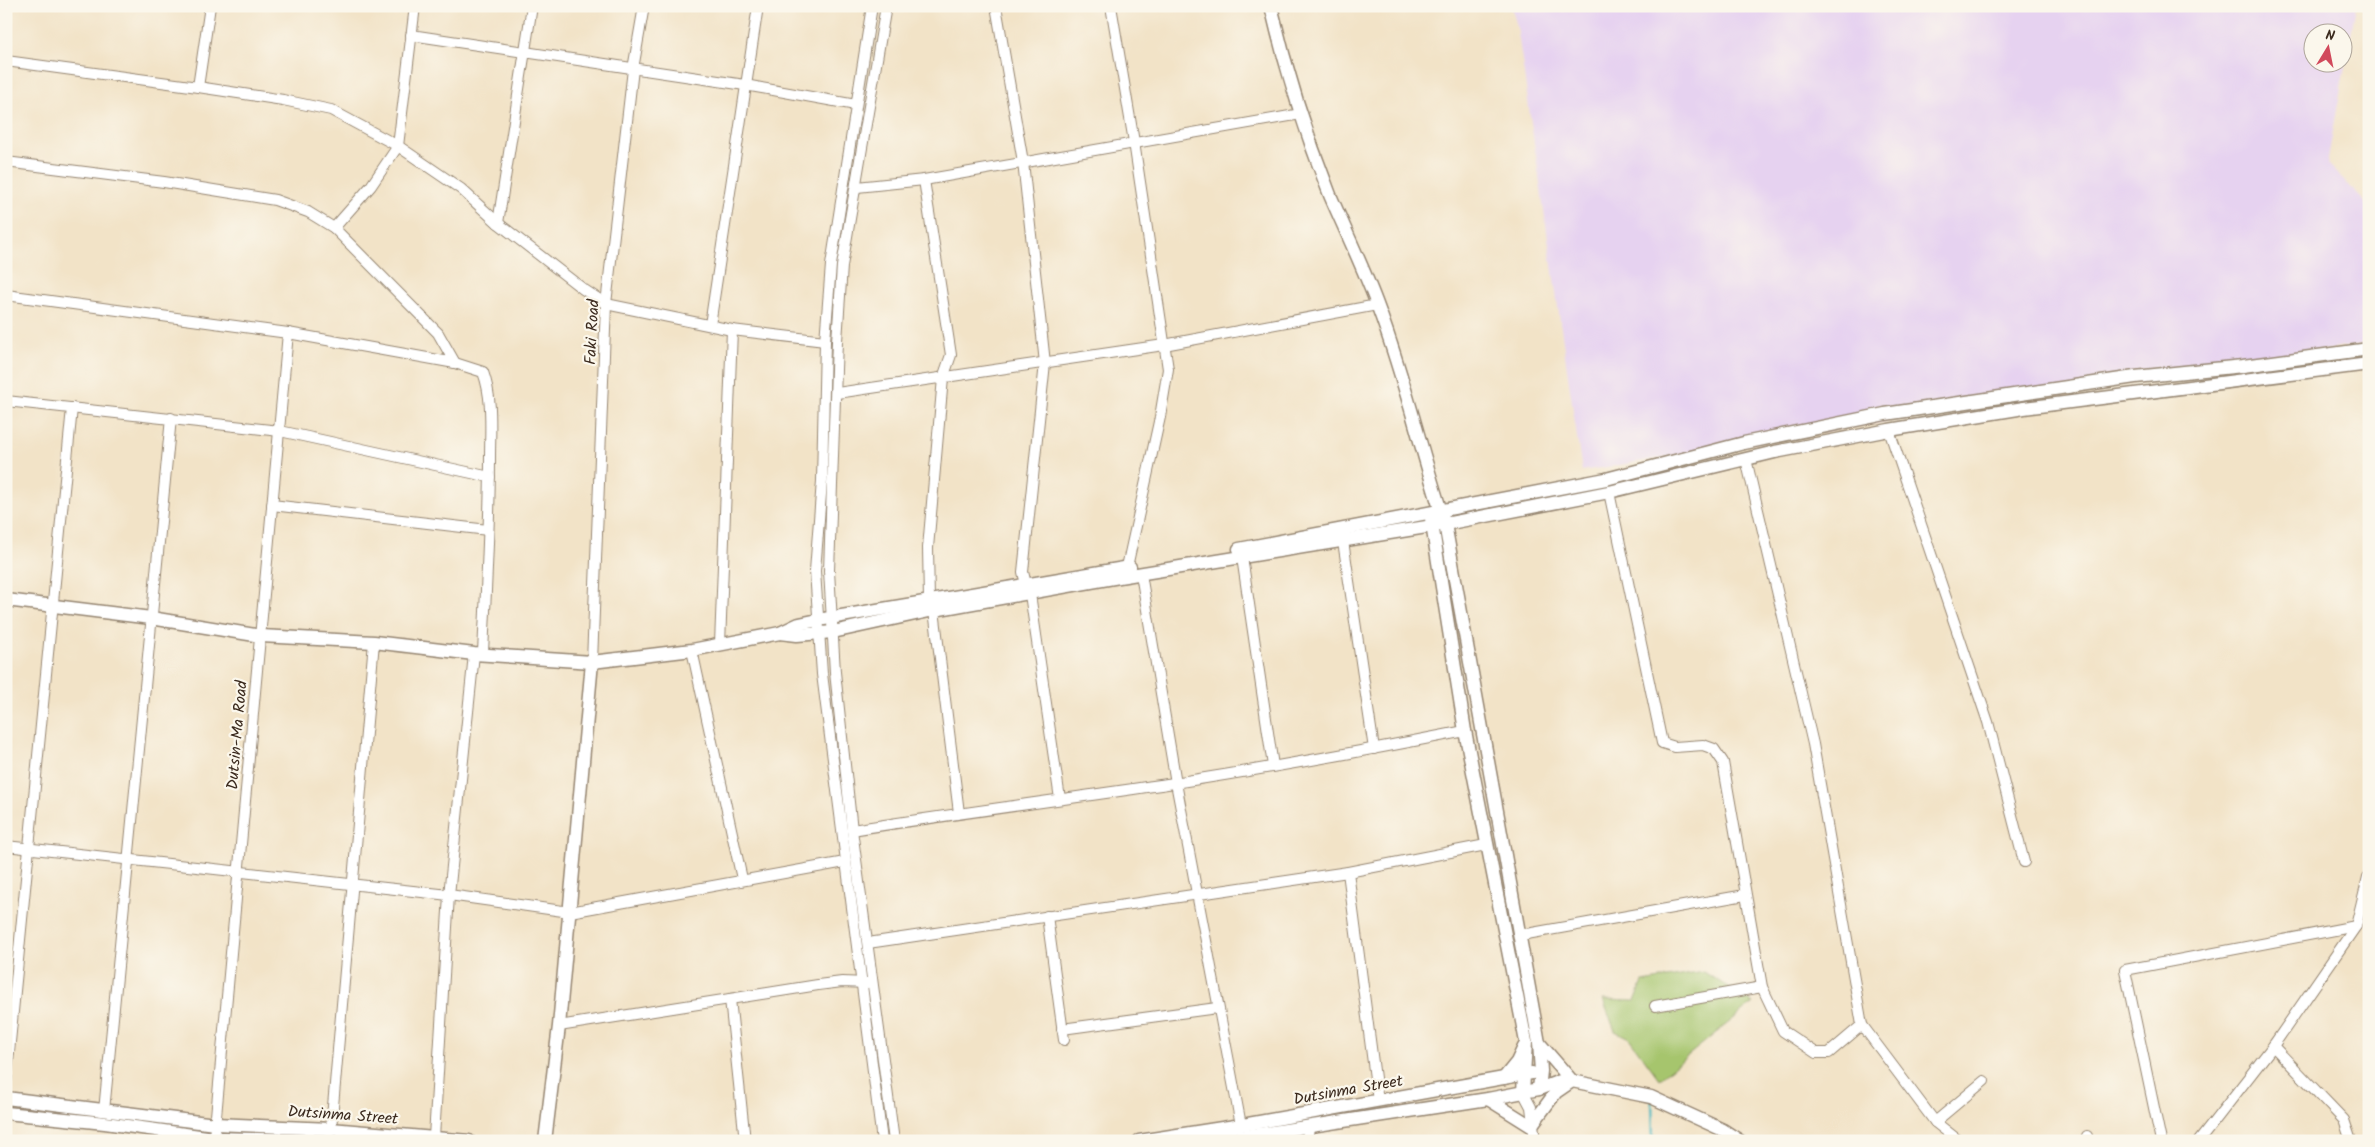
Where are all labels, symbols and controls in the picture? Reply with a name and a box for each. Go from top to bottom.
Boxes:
north arrow [2302,22,2352,72]
text: N [2324,25,2337,48]
street label: Faki Road [578,298,607,366]
street label: Dutsin-Ma Road [220,679,255,791]
street label: Dutsinma Street [1292,1068,1406,1112]
street label: Dutsinma Street [287,1099,400,1132]

